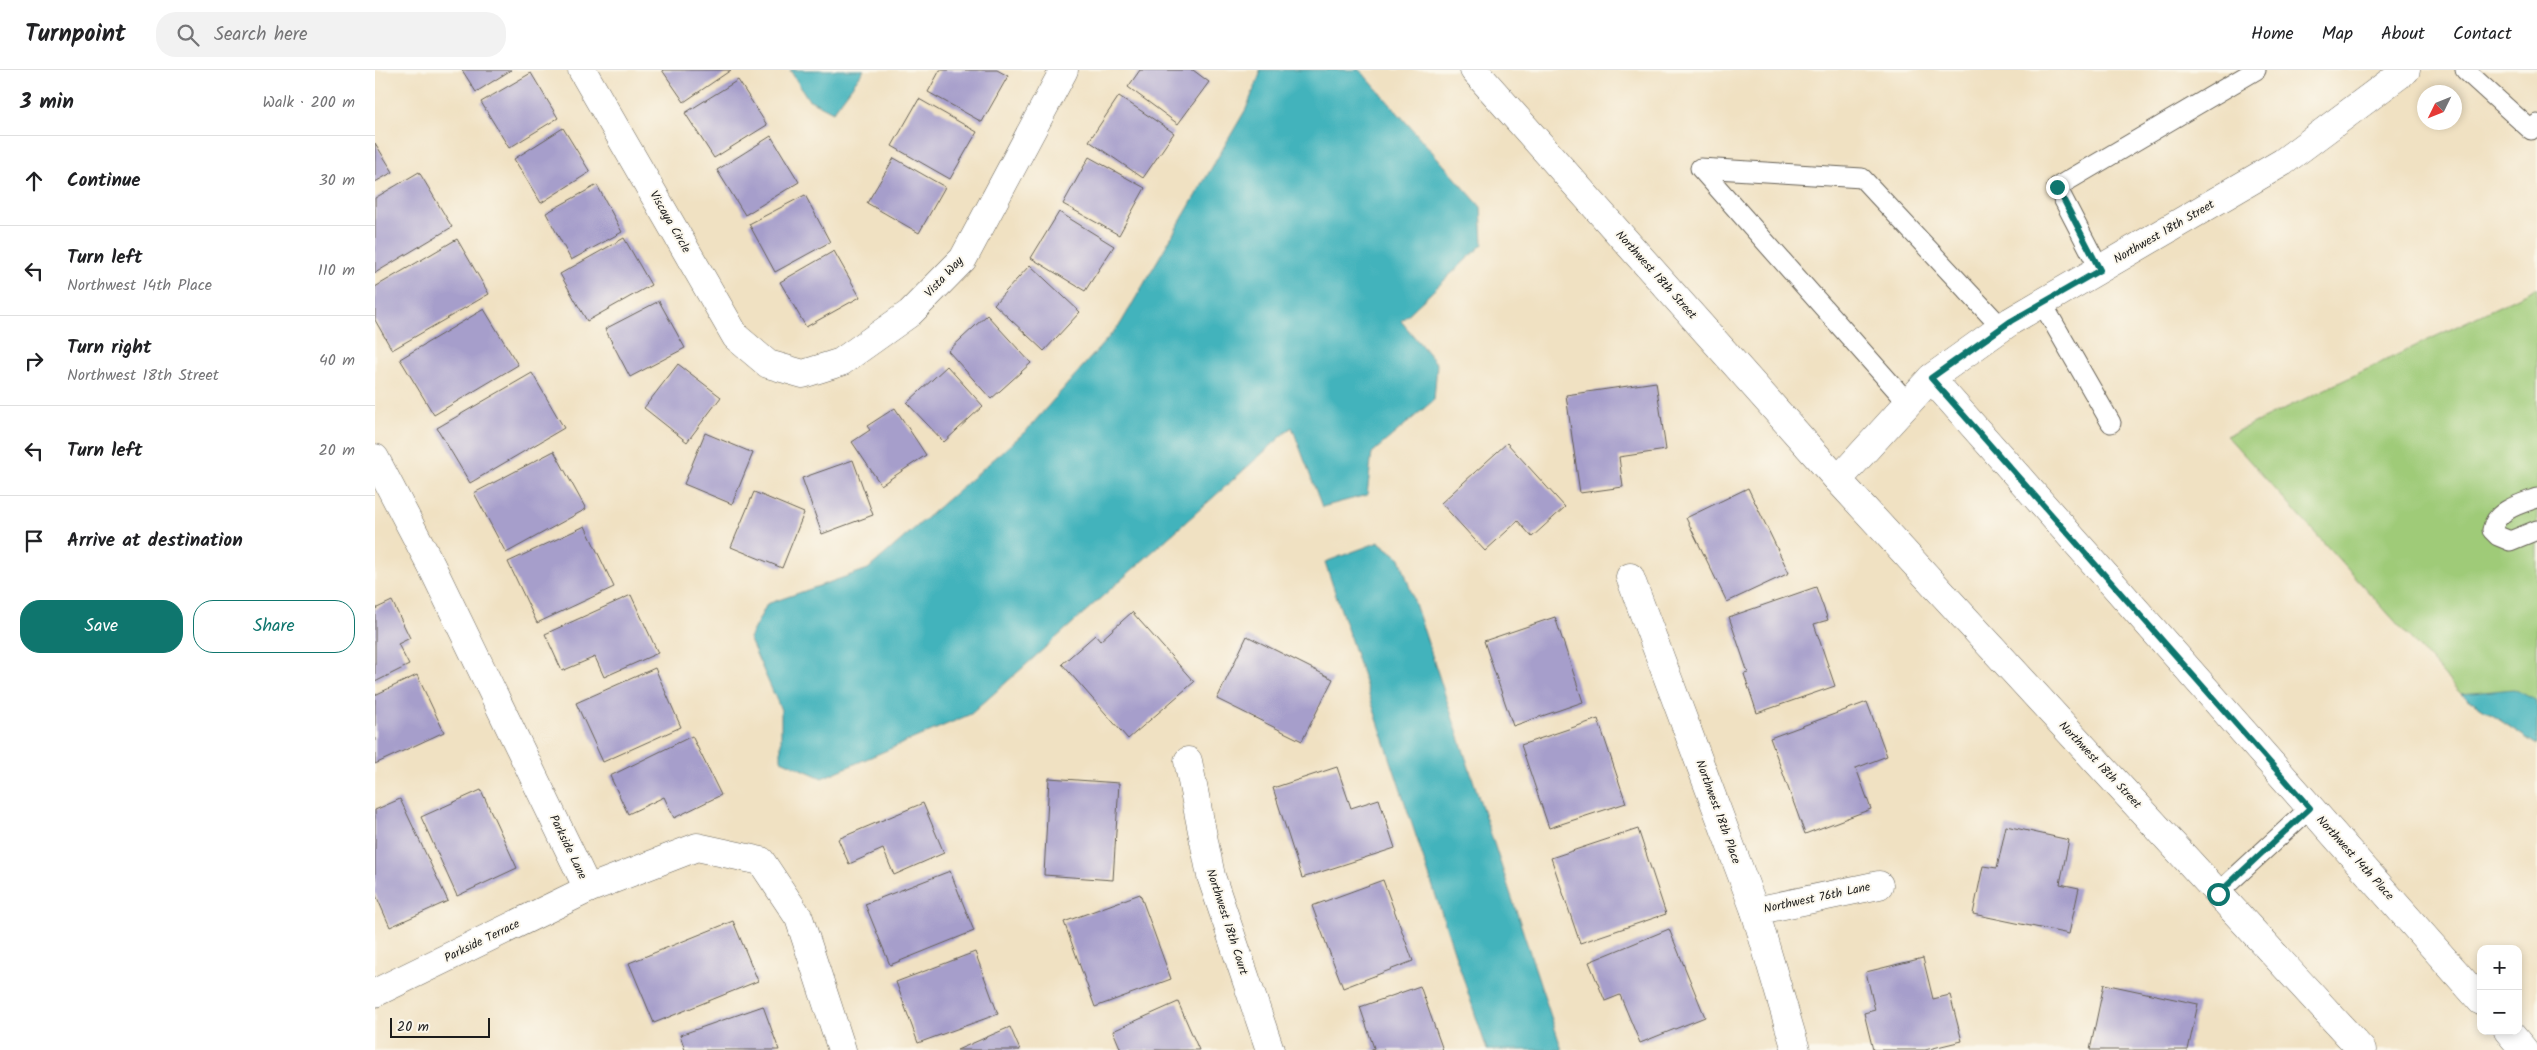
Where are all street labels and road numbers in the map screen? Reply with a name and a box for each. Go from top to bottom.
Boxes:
street label: Viscaya Circle [644,187,696,257]
street label: Northwest 18th Street [2110,195,2218,269]
street label: Northwest 18th Street [1611,226,1701,324]
street label: Vista Way [920,252,968,302]
street label: Northwest 18th Street [2054,717,2146,813]
street label: Northwest 18th Place [1690,757,1746,867]
street label: Parkside Lane [544,811,592,883]
street label: Northwest 14th Place [2312,811,2399,905]
street label: Northwest 18th Court [1201,866,1253,978]
street label: Northwest 76th Lane [1762,877,1873,919]
street label: Parkside Terrace [441,914,524,968]

